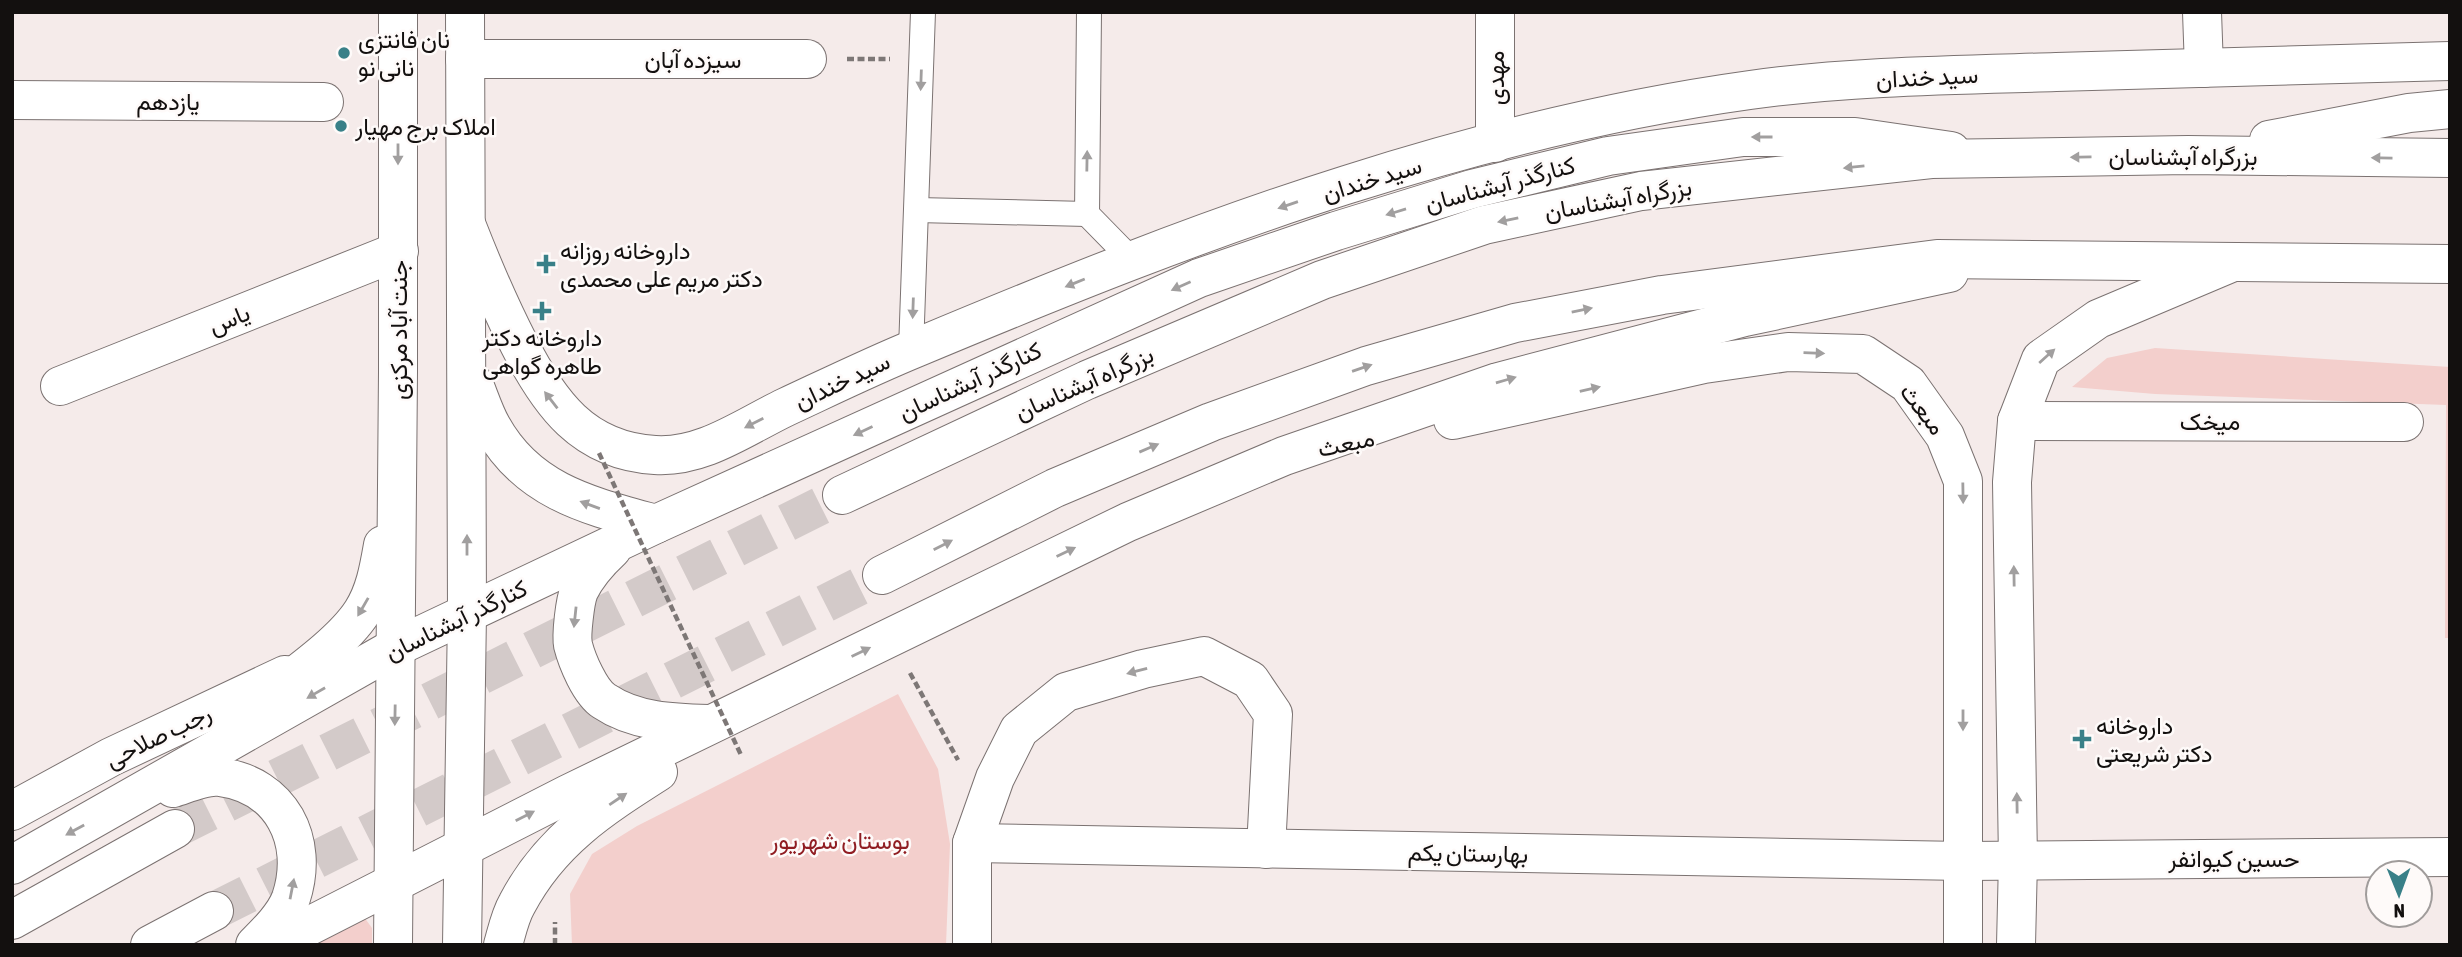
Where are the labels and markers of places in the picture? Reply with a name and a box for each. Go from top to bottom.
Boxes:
place label: نان فانتزی نانی نو [358,26,450,83]
marker: نان فانتزی نانی نو [336,45,352,61]
place label: املاک برج مهیار [354,113,496,143]
marker: املاک برج مهیار [333,118,349,134]
place label: داروخانه روزانه دکتر مریم علی محمدی [560,237,763,295]
marker: داروخانه روزانه دکتر مریم علی محمدی [538,256,554,272]
marker: داروخانه دکتر طاهره گواهی [534,303,550,319]
place label: داروخانه دکتر طاهره گواهی [481,324,602,381]
place label: داروخانه دکتر شریعتی [2096,712,2213,769]
marker: داروخانه دکتر شریعتی [2074,731,2090,747]

